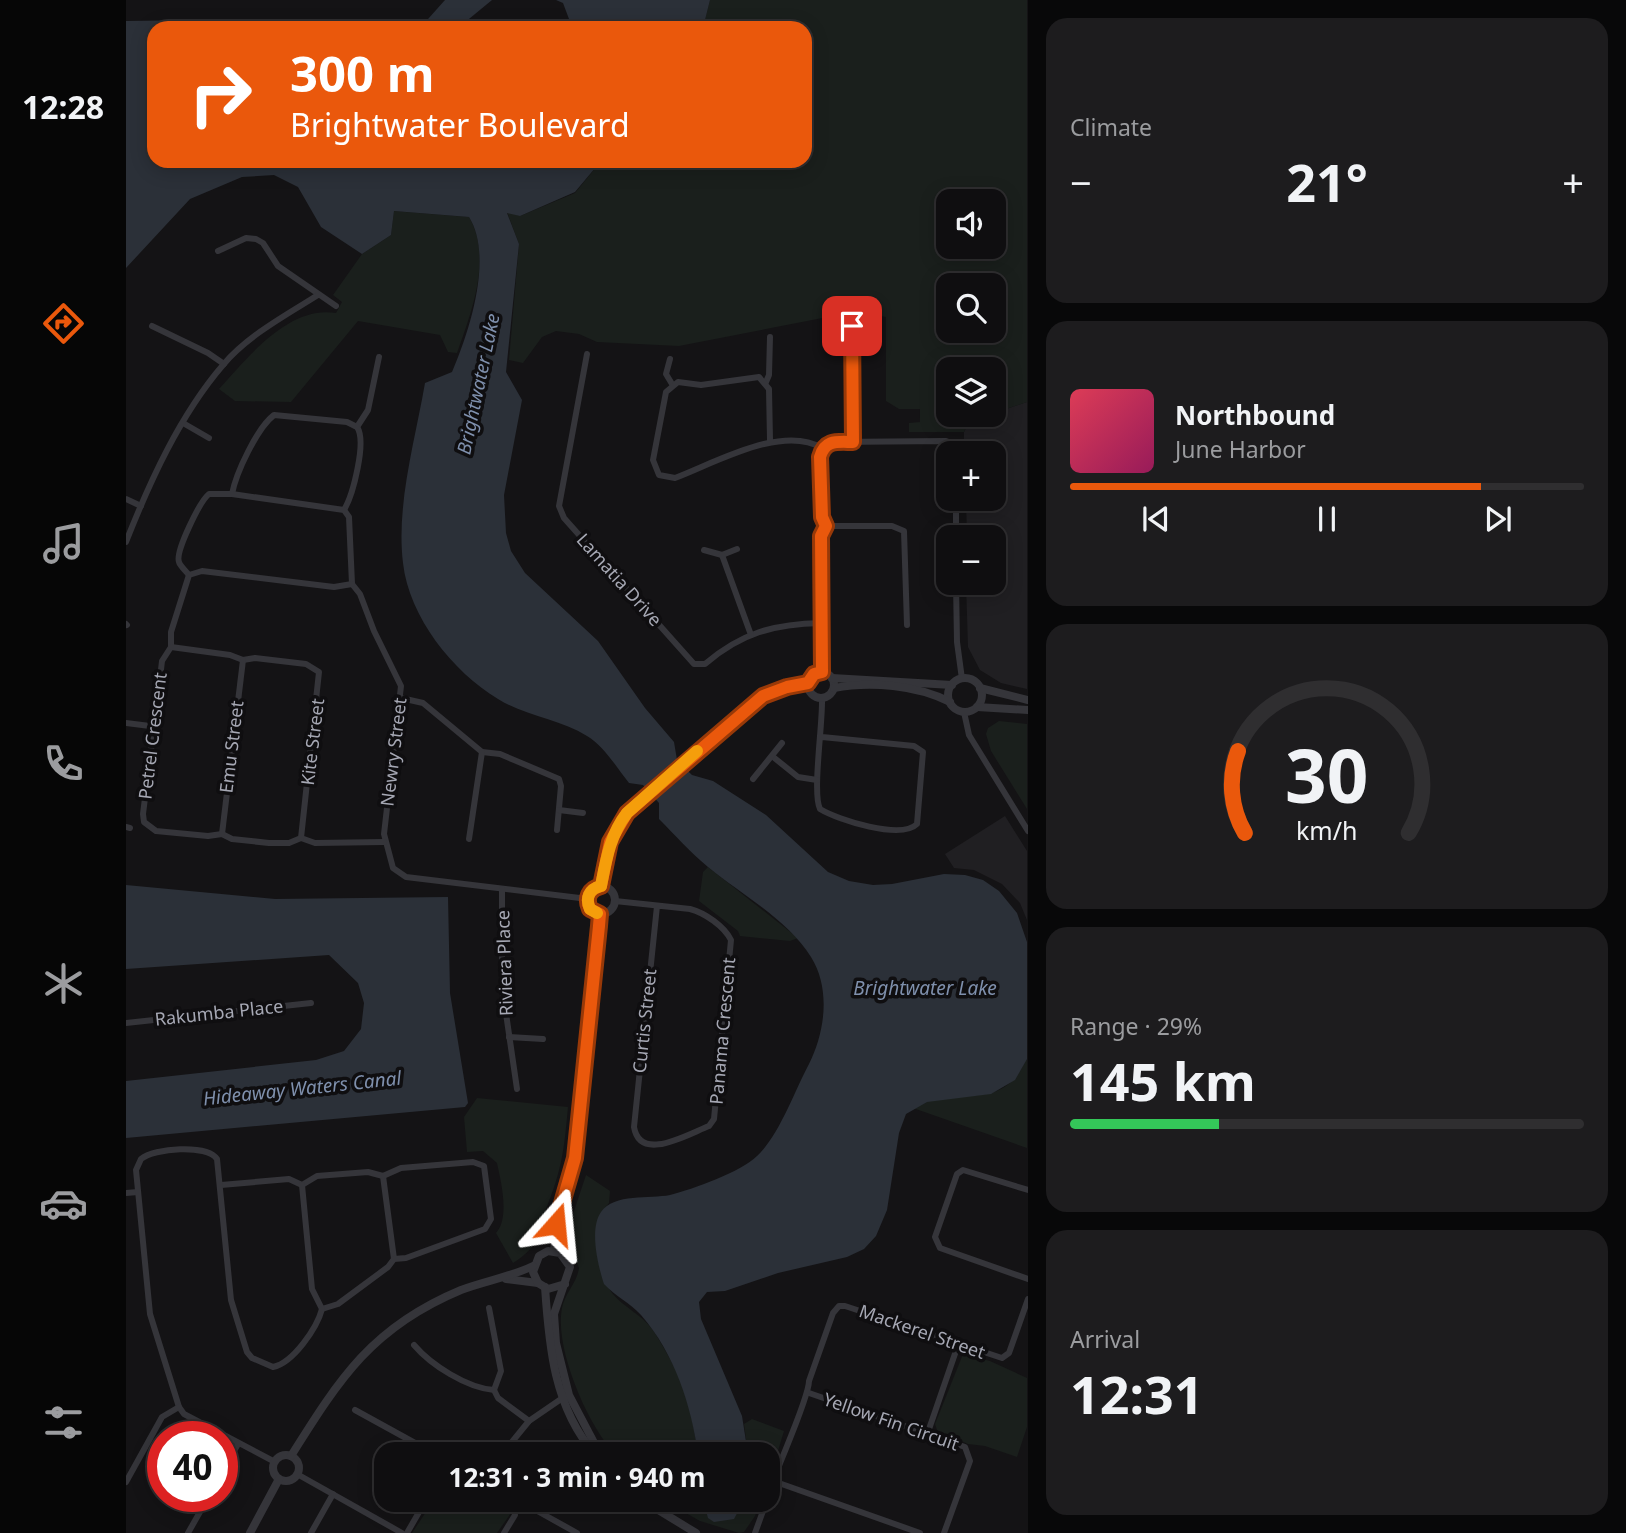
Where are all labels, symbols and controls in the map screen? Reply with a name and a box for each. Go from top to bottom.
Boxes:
text: 300 m [290,40,435,106]
icon: right [175,49,266,140]
text: 12:28 [22,85,104,128]
text: Brightwater Boulevard [290,103,630,146]
text: Climate [1070,111,1152,143]
text: 21° [1286,146,1368,217]
text: − [1070,156,1092,208]
text: + [1562,156,1584,208]
map controls [936,189,1006,595]
button: sound [936,189,1006,259]
button: search [936,273,1006,343]
pin [822,296,882,356]
icon: directions [39,299,88,348]
icon: arrive [833,307,871,345]
water label: Brightwater Lake [450,311,506,457]
button: layers [936,357,1006,427]
text: Northbound [1175,397,1335,433]
text: June Harbor [1175,433,1306,465]
button: + [936,441,1006,511]
icon: previous [1137,500,1175,538]
icon: pause [1308,500,1346,538]
icon: next [1479,500,1517,538]
icon: music [39,519,88,568]
button: − [936,525,1006,595]
street label: Lamatia Drive [572,528,668,631]
street label: Petrel Crescent [132,671,172,801]
street label: Newry Street [374,696,412,808]
street label: Kite Street [295,697,329,787]
street label: Emu Street [213,699,249,794]
text: 30 [1285,725,1369,824]
icon: phone [39,739,88,788]
text: km/h [1296,812,1358,846]
street label: Riviera Place [490,910,518,1016]
street label: Panama Crescent [704,956,740,1105]
icon: climate [39,959,88,1008]
street label: Curtis Street [627,967,661,1074]
water label: Brightwater Lake [853,975,997,1001]
street label: Rakumba Place [153,993,284,1031]
text: Range · 29% [1070,1010,1202,1042]
text: 145 km [1070,1045,1256,1116]
water label: Hideaway Waters Canal [202,1065,404,1111]
icon: car [39,1179,88,1228]
position arrow [519,1187,593,1261]
street label: Mackerel Street [856,1298,989,1364]
text: Arrival [1070,1323,1140,1355]
text: 12:31 [1070,1358,1204,1429]
street label: Yellow Fin Circuit [820,1387,963,1456]
icon: filters [39,1398,88,1447]
speed limit sign: 40 [147,1421,238,1512]
text: 12:31 · 3 min · 940 m [449,1459,705,1495]

